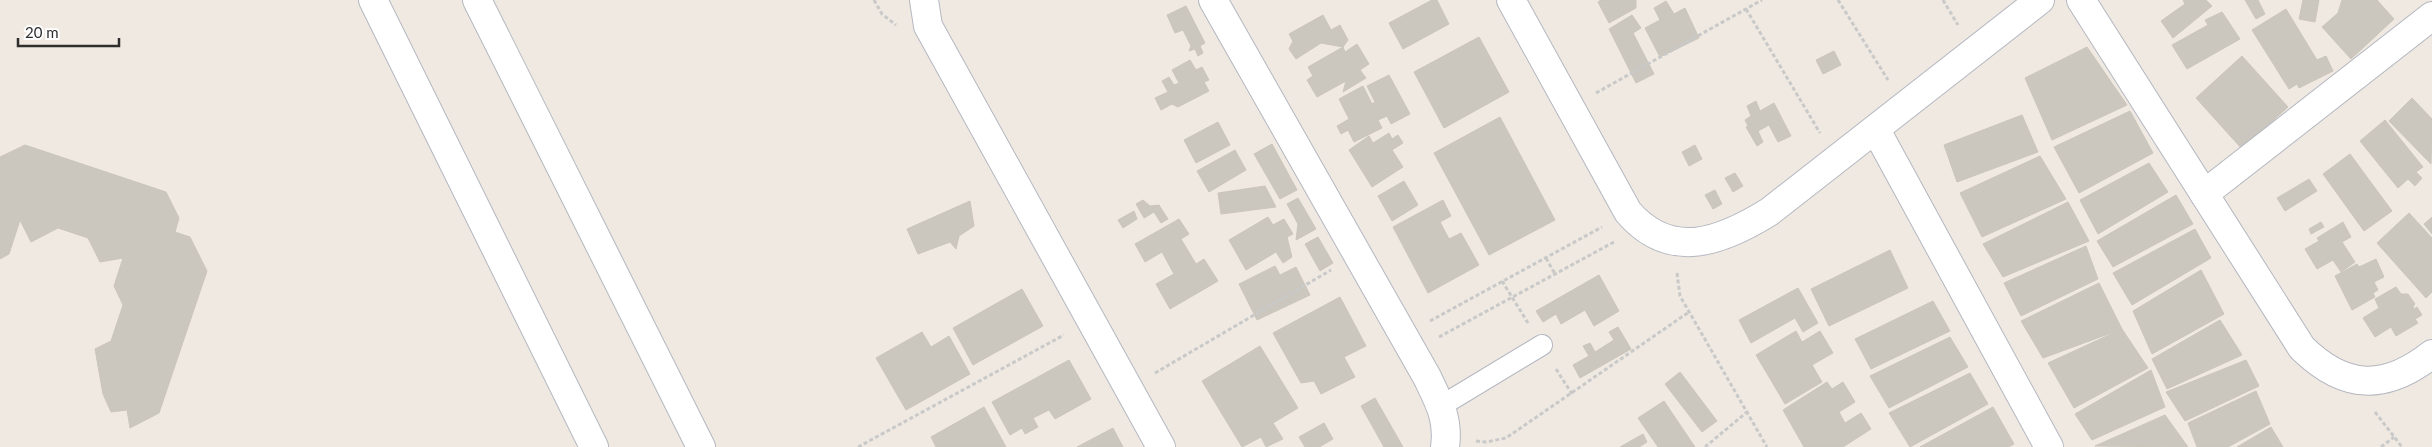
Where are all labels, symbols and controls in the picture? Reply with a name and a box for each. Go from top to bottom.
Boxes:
scale bar [18,15,119,47]
text: 20 m [25,23,59,41]

